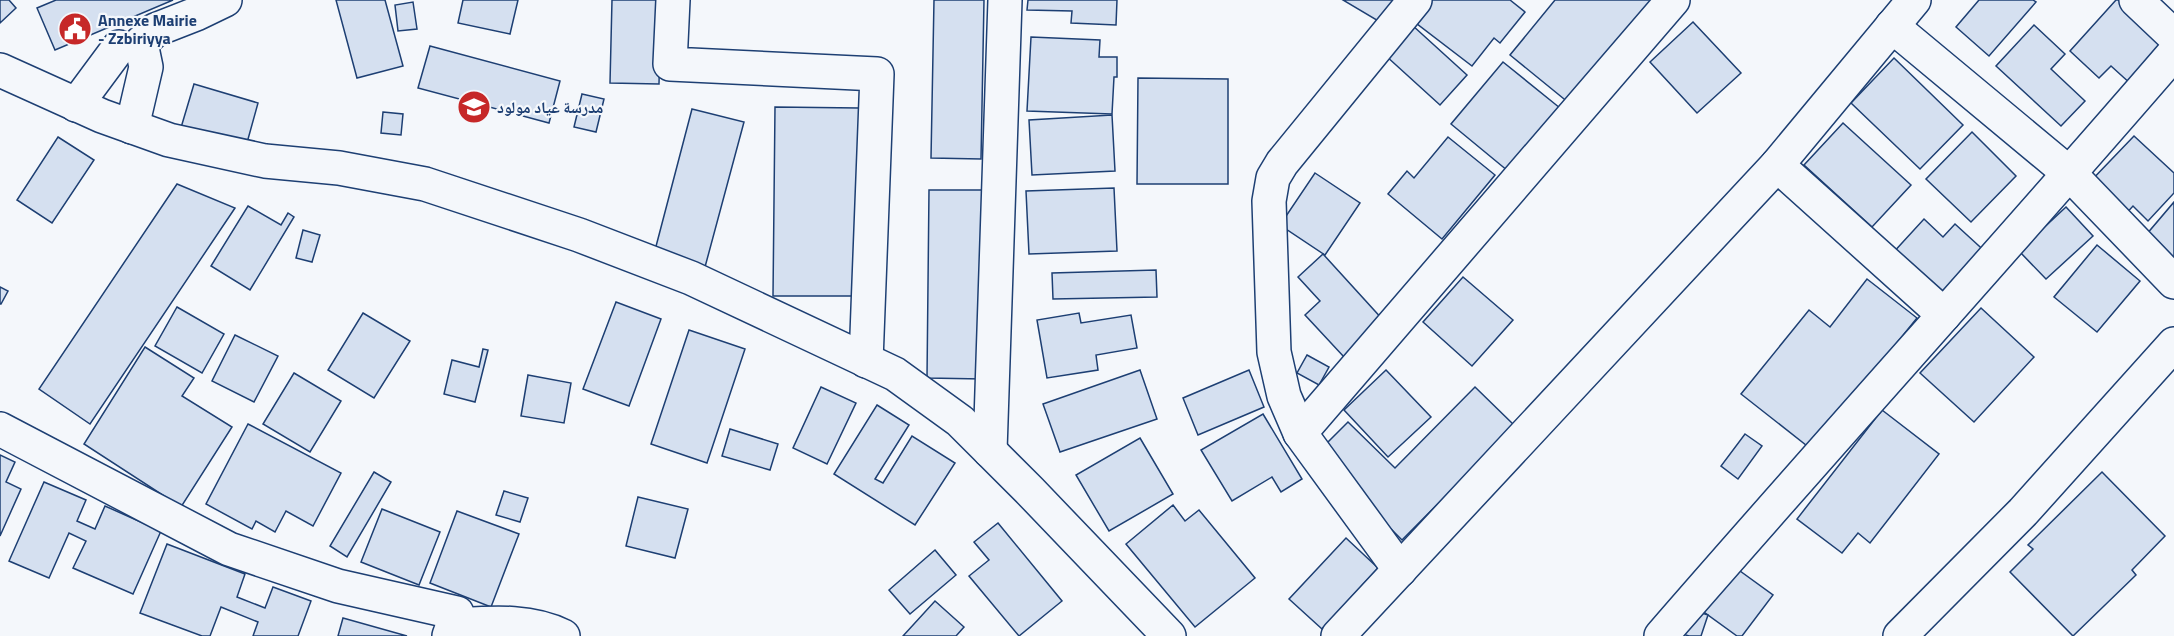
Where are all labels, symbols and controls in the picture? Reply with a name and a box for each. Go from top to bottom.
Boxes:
place label: Annexe Mairie - Zzbiriyya [98,8,197,50]
public building icon: Annexe Mairie - Zzbiriyya [57,11,93,47]
school or university icon: مدرسة عياد مولود [456,89,492,125]
place label: مدرسة عياد مولود [497,95,603,119]

